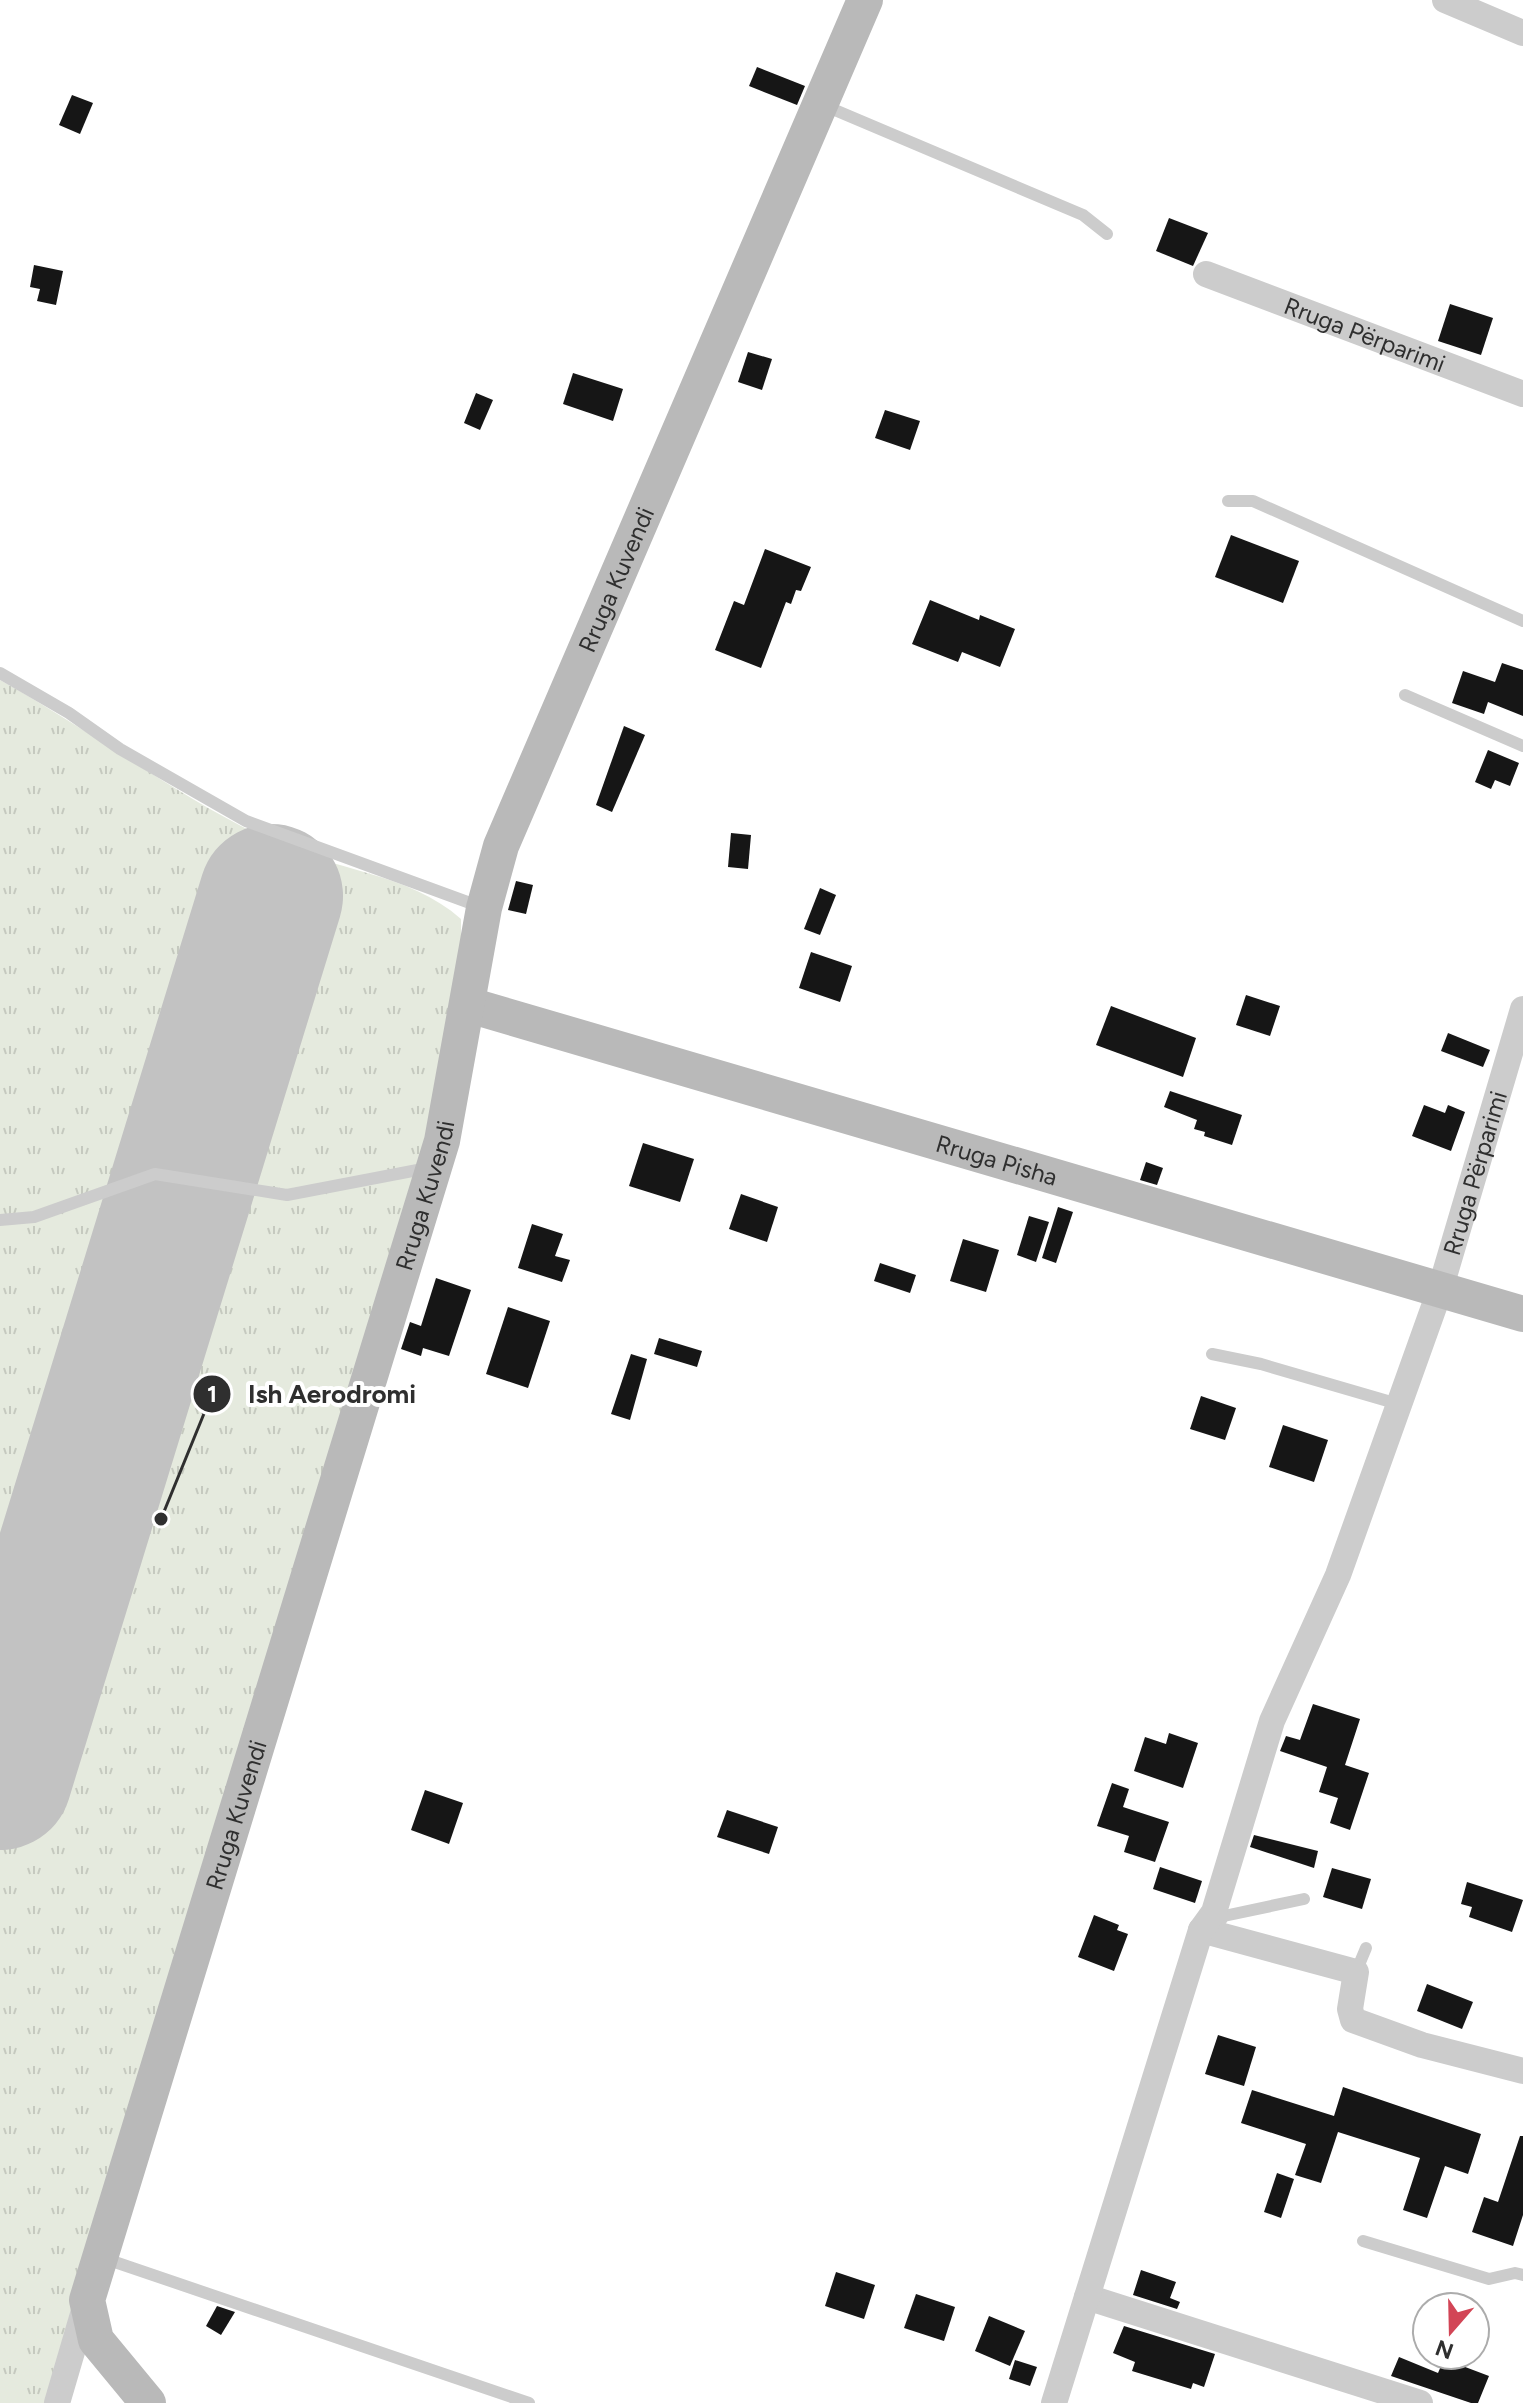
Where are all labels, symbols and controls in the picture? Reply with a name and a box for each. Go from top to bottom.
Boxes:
street label: Rruga Përparimi [1280,291,1450,378]
street label: Rruga Kuvendi [572,502,660,657]
street label: Rruga Përparimi [1437,1087,1513,1259]
street label: Rruga Kuvendi [389,1118,460,1274]
street label: Rruga Pisha [933,1128,1061,1191]
callout: Ish Aerodromi [192,1369,432,1419]
text: Ish Aerodromi [248,1378,416,1410]
text: 1 [207,1379,217,1408]
street label: Rruga Kuvendi [199,1736,272,1893]
north arrow [1411,2291,1491,2371]
text: N [1432,2334,1457,2365]

